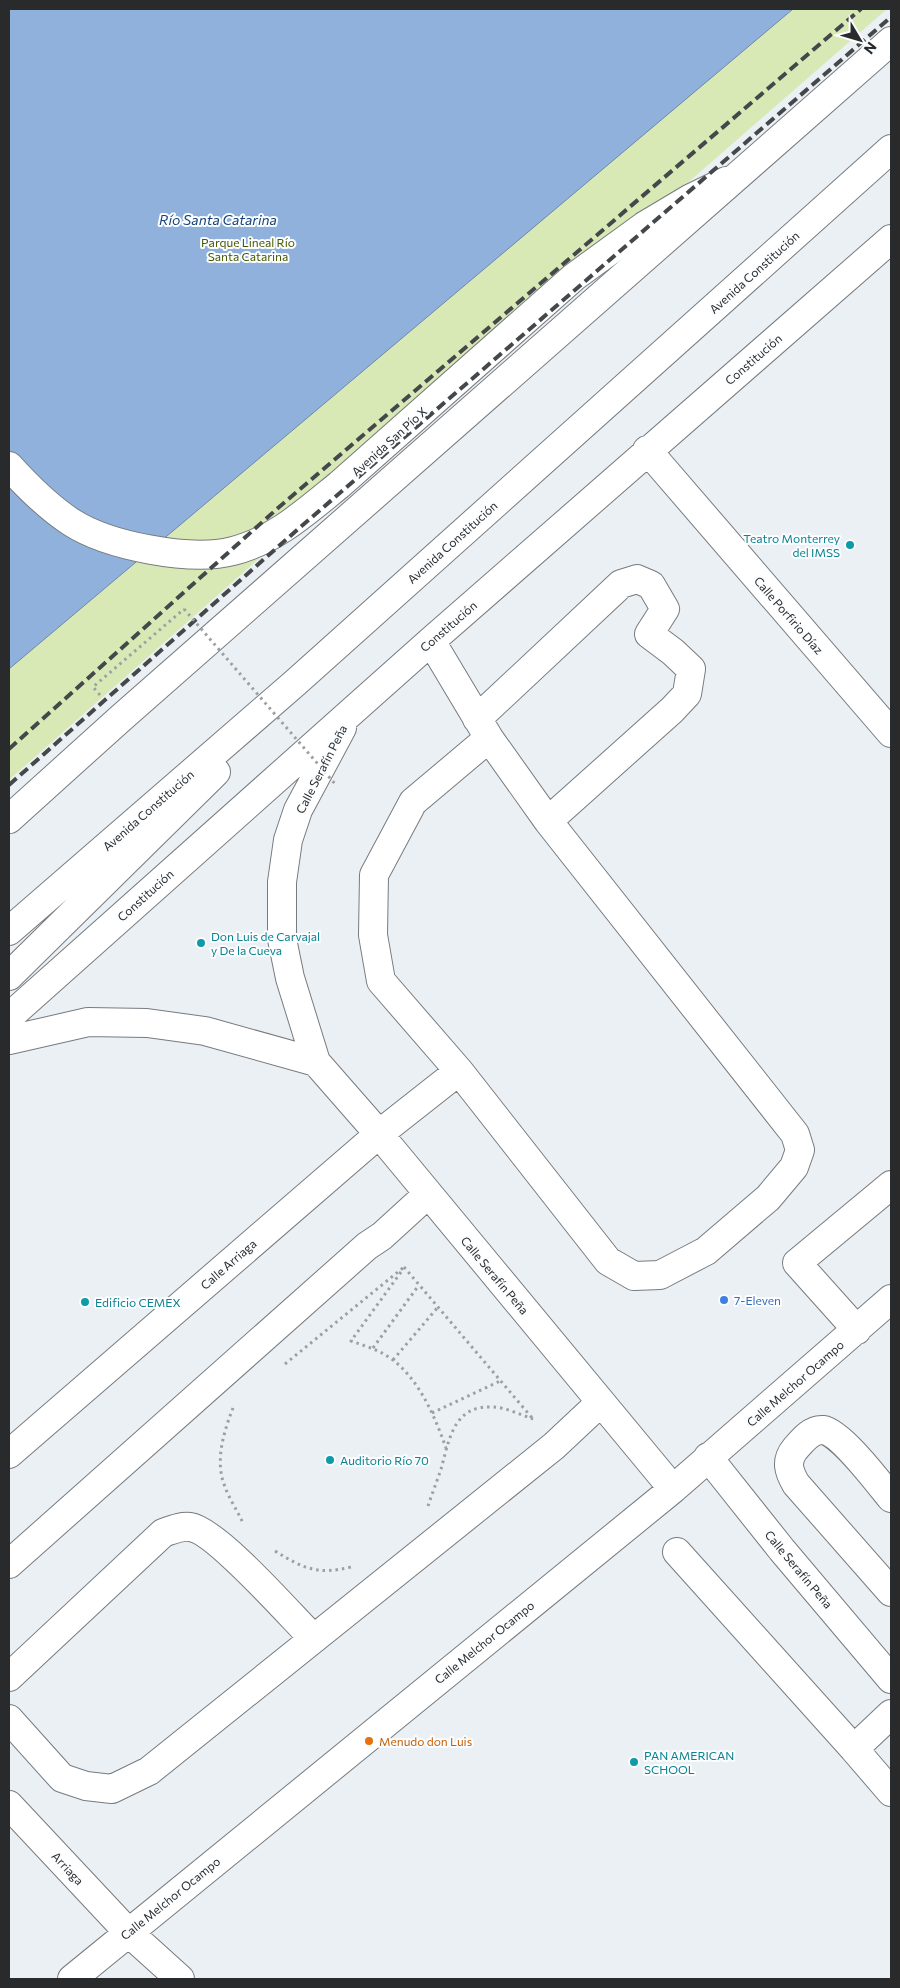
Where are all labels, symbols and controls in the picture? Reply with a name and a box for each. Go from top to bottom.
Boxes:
north arrow [835,15,885,65]
text: N [861,39,881,58]
water label: Río Santa Catarina [159,211,277,228]
street label: Avenida Constitución [706,228,802,316]
park label: Parque Lineal Río Santa Catarina [201,235,295,263]
street label: Constitución [722,331,784,387]
street label: Avenida San Pío X [349,404,429,478]
street label: Avenida Constitución [404,498,500,586]
place label: Teatro Monterrey del IMSS [743,531,840,559]
marker: Teatro Monterrey del IMSS [844,539,856,551]
street label: Calle Porfirio Díaz [752,573,826,657]
street label: Constitución [417,598,479,654]
street label: Calle Serafín Peña [293,722,349,816]
street label: Avenida Constitución [100,767,196,853]
street label: Constitución [114,866,176,924]
place label: Don Luis de Carvajal y De la Cueva [211,929,320,957]
marker: Don Luis de Carvajal y De la Cueva [195,937,207,949]
street label: Calle Serafín Peña [458,1233,532,1317]
street label: Calle Arriaga [197,1236,259,1292]
place label: 7-Eleven [734,1293,781,1307]
marker: 7-Eleven [718,1294,730,1306]
place label: Edificio CEMEX [95,1295,181,1309]
marker: Edificio CEMEX [79,1296,91,1308]
street label: Calle Melchor Ocampo [744,1337,846,1429]
place label: Auditorio Río 70 [340,1453,429,1467]
marker: Auditorio Río 70 [324,1454,336,1466]
street label: Calle Serafín Peña [762,1527,836,1611]
street label: Calle Melchor Ocampo [431,1598,537,1686]
place label: Menudo don Luis [379,1734,472,1748]
marker: Menudo don Luis [363,1735,375,1747]
place label: PAN AMERICAN SCHOOL [644,1748,734,1776]
marker: PAN AMERICAN SCHOOL [628,1756,640,1768]
street label: Arriaga [49,1849,87,1887]
street label: Calle Melchor Ocampo [117,1854,223,1942]

